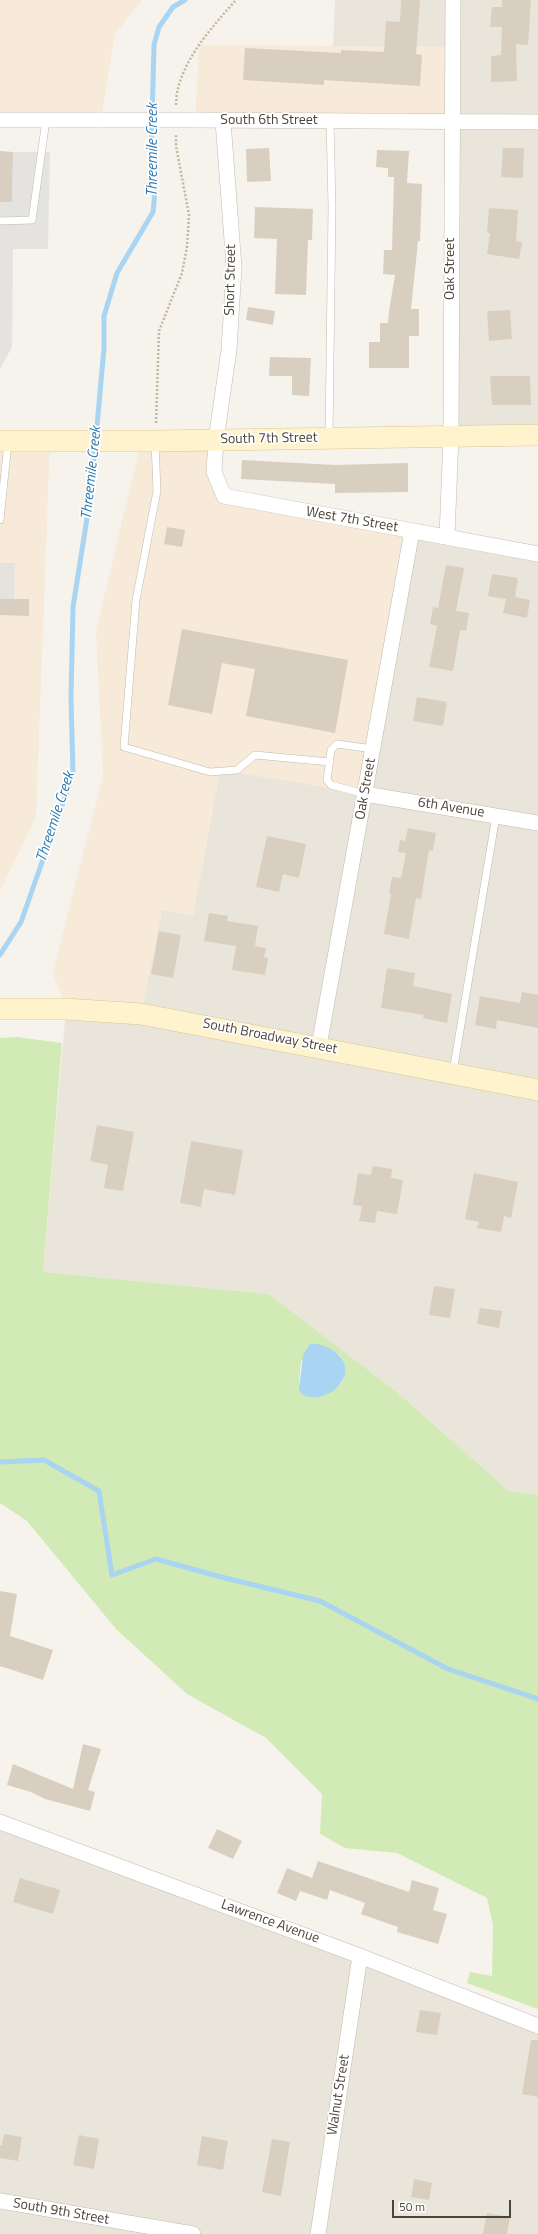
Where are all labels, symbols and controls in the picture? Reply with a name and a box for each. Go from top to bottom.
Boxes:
water label: Threemile Creek [144,103,162,197]
street label: South 6th Street [220,113,318,129]
street label: Oak Street [443,238,459,300]
street label: Short Street [222,244,240,316]
water label: Threemile Creek [78,425,106,521]
street label: South 7th Street [220,430,318,448]
street label: West 7th Street [305,504,399,536]
street label: Oak Street [352,757,380,821]
water label: Threemile Creek [33,770,79,864]
street label: 6th Avenue [417,794,485,822]
street label: South Broadway Street [201,1016,339,1058]
street label: Lawrence Avenue [218,1896,322,1948]
street label: Walnut Street [324,2053,354,2137]
scale bar [394,2192,513,2218]
street label: South 9th Street [12,2195,110,2229]
text: 50 m [399,2197,425,2216]

